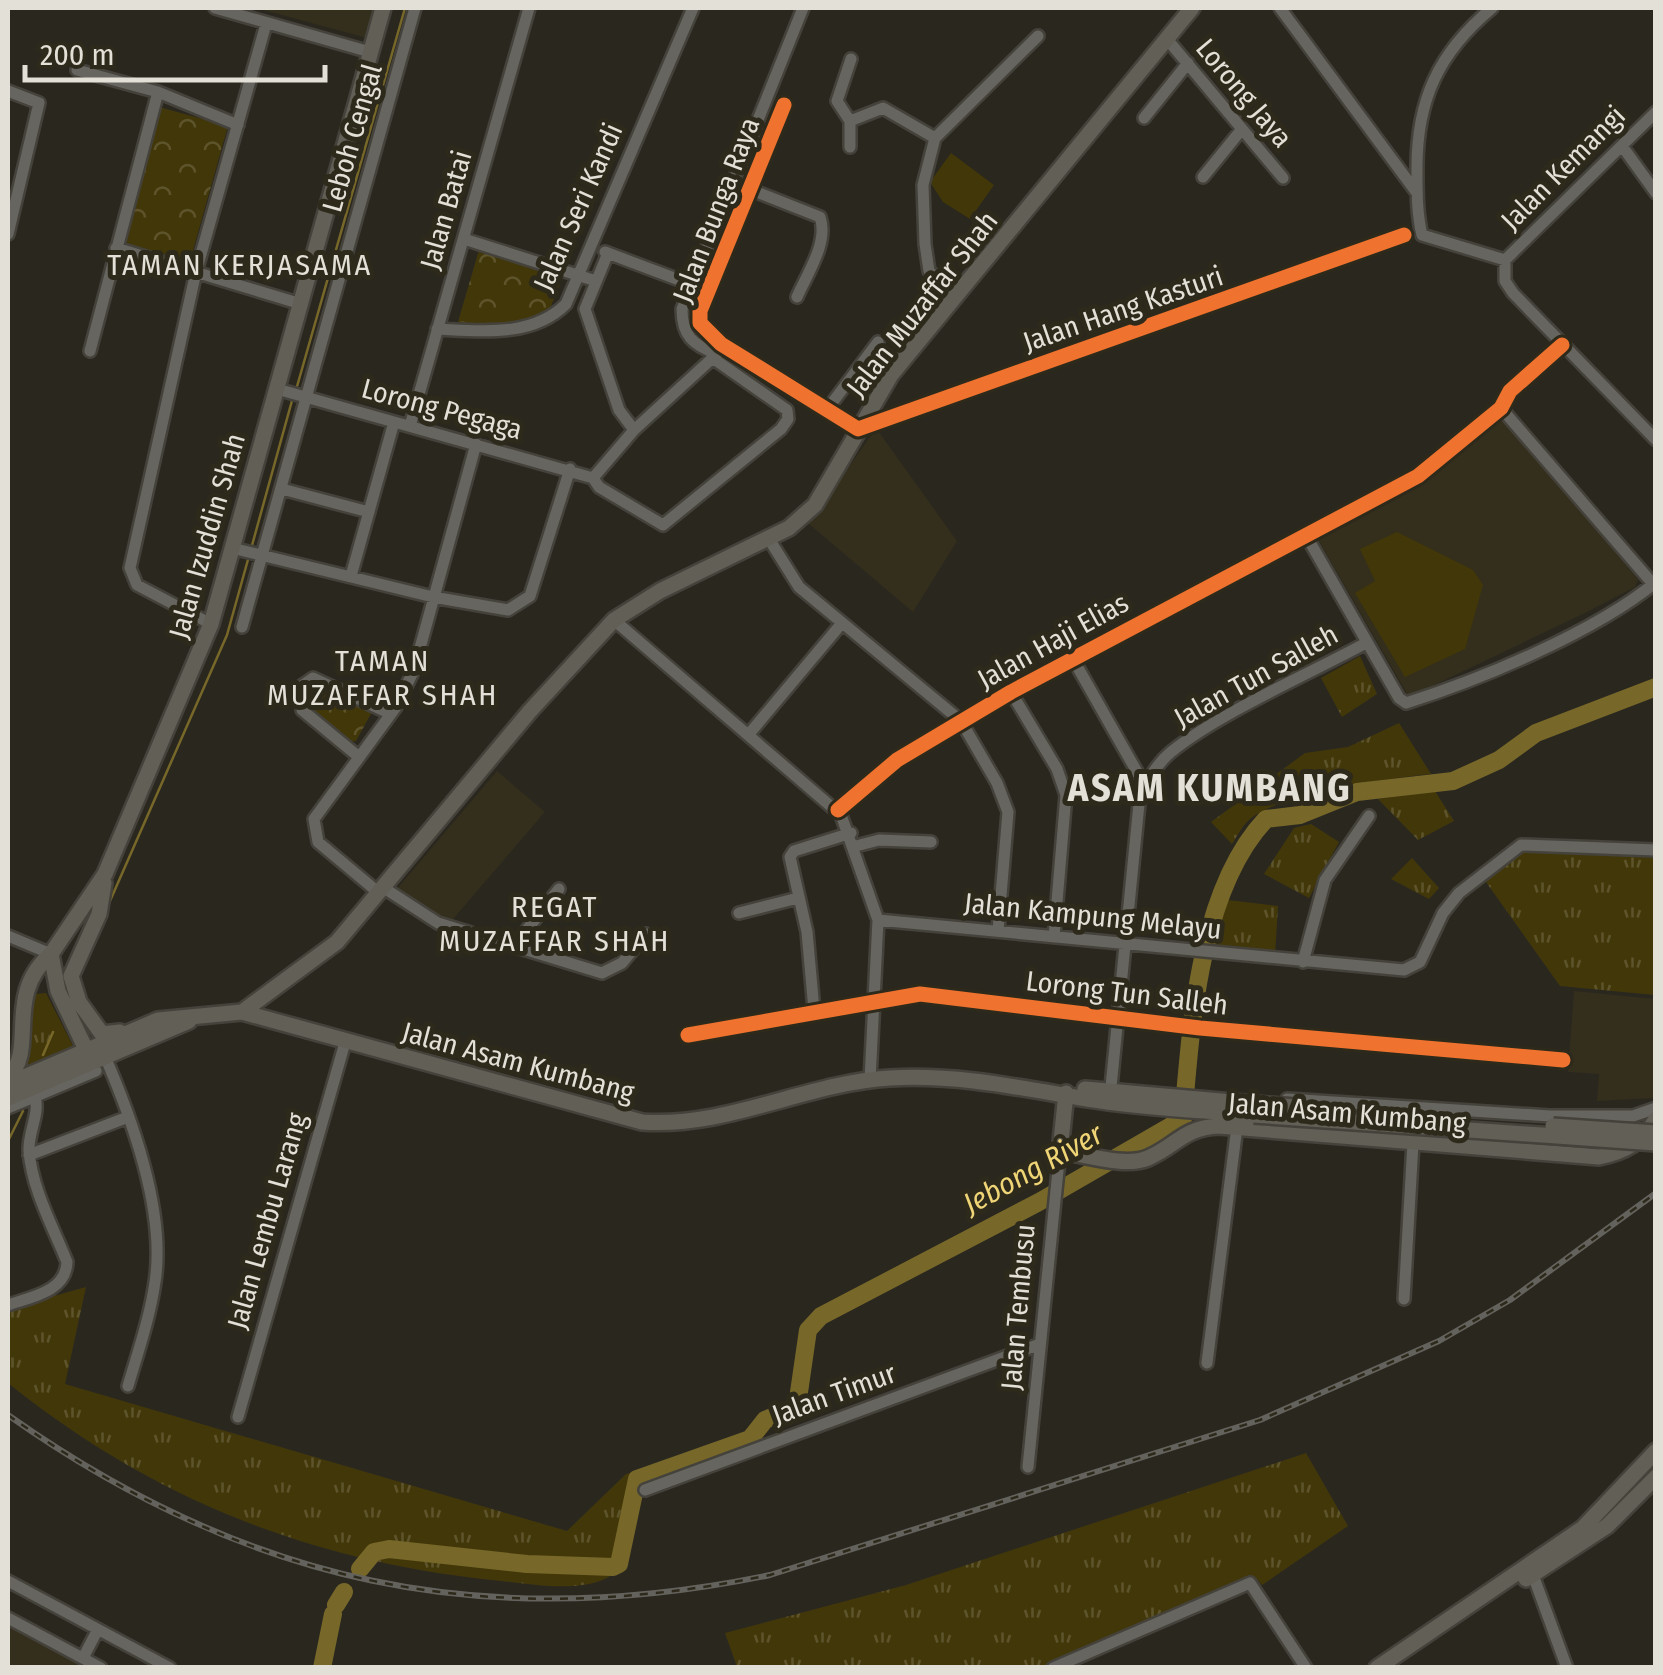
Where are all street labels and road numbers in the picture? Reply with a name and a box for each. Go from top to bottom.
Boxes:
street label: Lorong Jaya [1189,32,1299,154]
street label: Leboh Cengal [315,60,389,216]
street label: Jalan Kemangi [1494,99,1632,237]
street label: Jalan Bunga Raya [666,113,766,307]
street label: Jalan Seri Kandi [526,118,630,296]
street label: Jalan Batai [413,147,479,273]
street label: Jalan Muzaffar Shah [839,205,1005,403]
street label: Jalan Hang Kasturi [1019,259,1227,359]
street label: Lorong Pegaga [358,372,526,446]
street label: Jalan Izuddin Shah [162,430,252,642]
street label: Jalan Haji Elias [972,586,1134,696]
street label: Jalan Tun Salleh [1169,618,1343,734]
street label: Jalan Kampung Melayu [963,886,1223,946]
street label: Lorong Tun Salleh [1024,964,1230,1022]
street label: Jalan Asam Kumbang [398,1015,638,1109]
street label: Jalan Asam Kumbang [1227,1086,1468,1140]
street label: Jalan Lembu Larang [220,1108,314,1333]
street label: Jalan Tembusu [994,1223,1042,1391]
street label: Jalan Timur [768,1356,901,1432]

